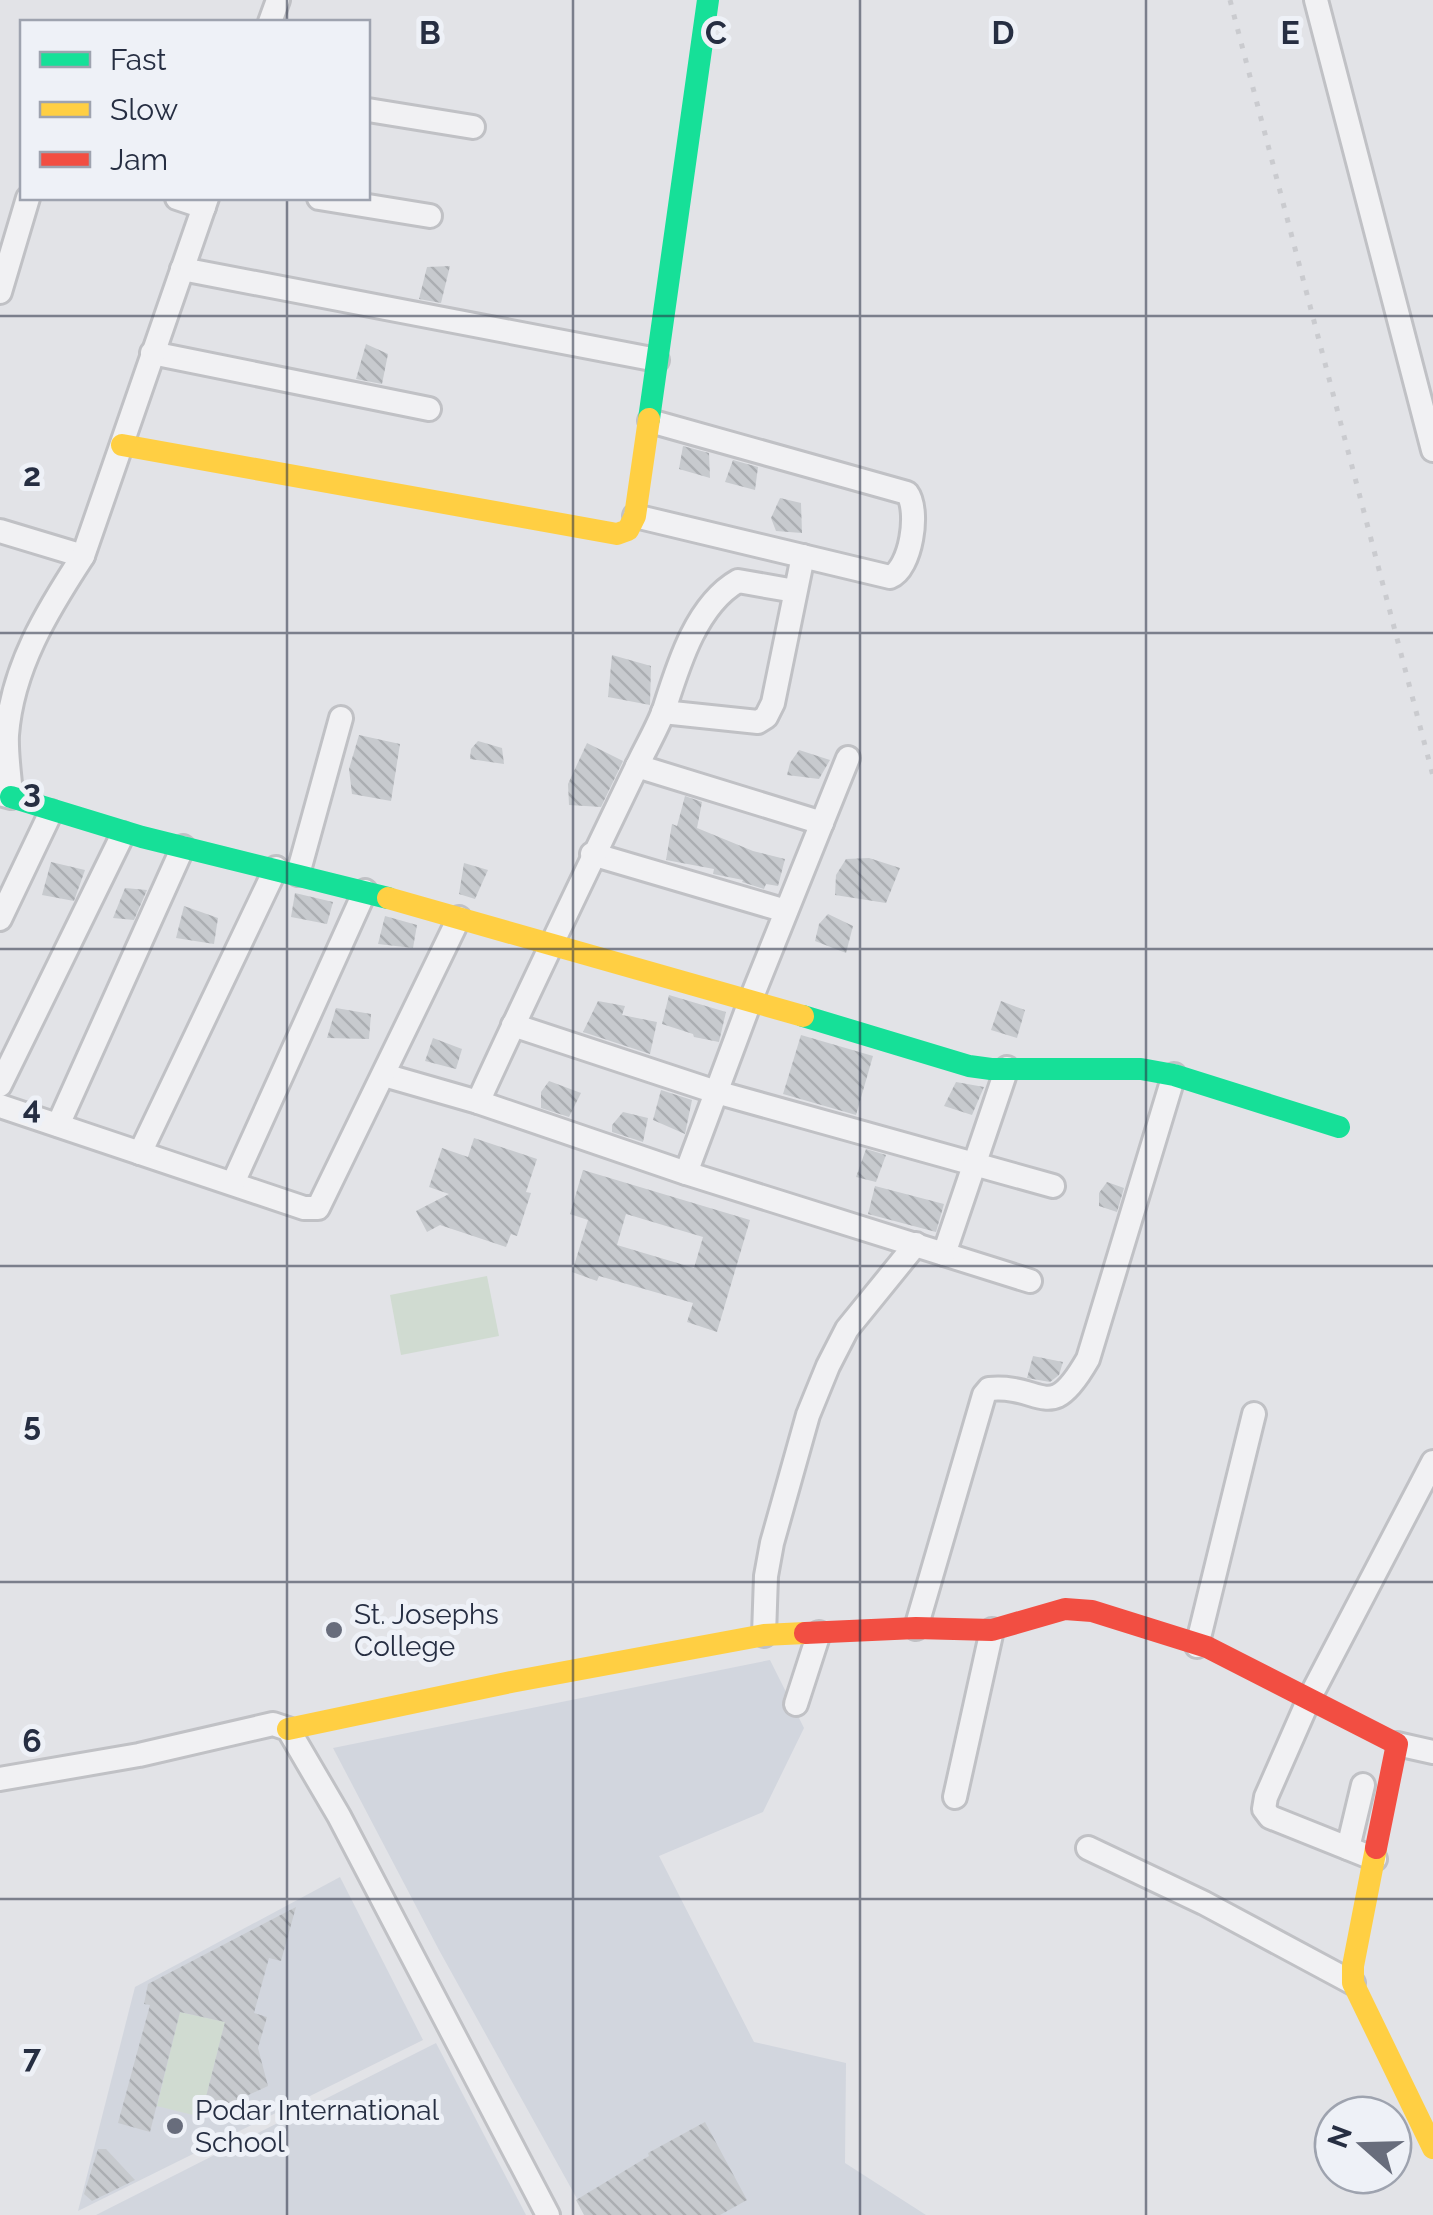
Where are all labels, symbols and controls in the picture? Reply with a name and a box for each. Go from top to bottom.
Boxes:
text: B [419,14,441,51]
text: C [705,14,727,51]
text: D [992,14,1014,51]
text: E [1280,14,1300,51]
legend [20,20,370,200]
text: Fast [110,42,167,77]
text: Slow [110,92,178,127]
text: Jam [110,142,168,177]
text: 2 [23,456,41,493]
text: 3 [23,772,41,809]
text: 4 [23,1089,41,1126]
text: 5 [23,1405,41,1442]
place label: St. Josephs College [354,1598,499,1663]
marker: St. Josephs College [323,1619,345,1641]
text: 6 [22,1722,42,1759]
text: 7 [23,2038,41,2075]
place label: Podar International School [195,2094,440,2159]
north arrow [1313,2095,1413,2195]
marker: Podar International School [164,2115,186,2137]
text: N [1321,2121,1359,2152]

